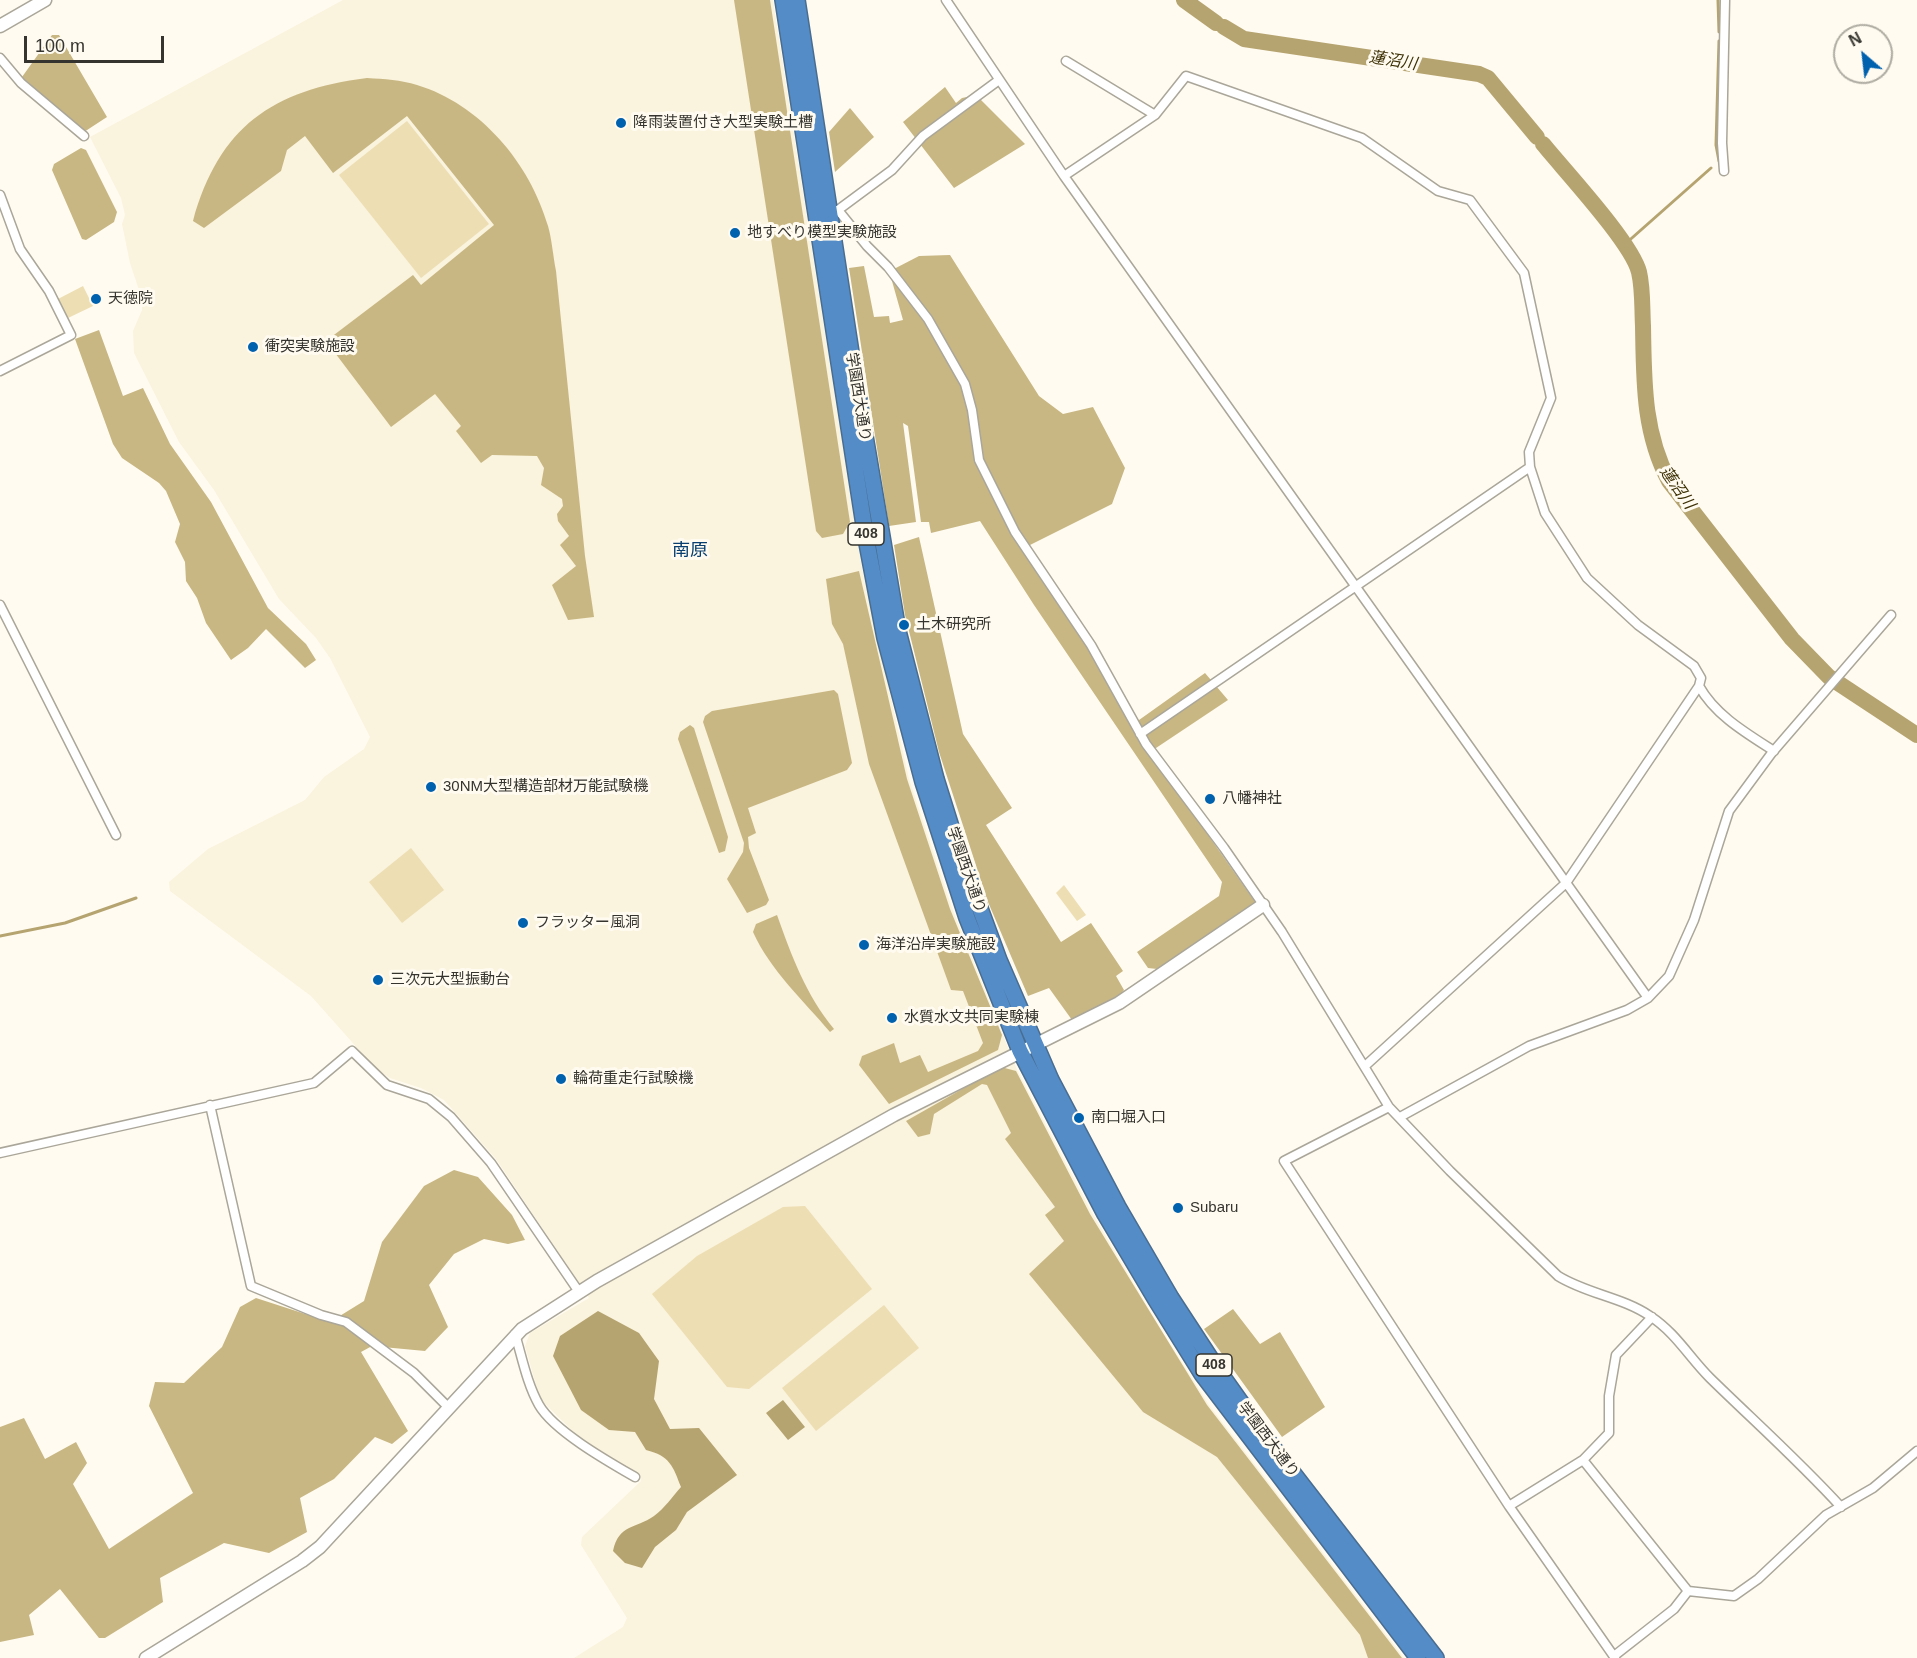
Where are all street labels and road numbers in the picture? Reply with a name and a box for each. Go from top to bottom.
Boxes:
street label: 学園西大通り [842,351,874,443]
road number: 408 [848,523,884,545]
street label: 学園西大通り [943,825,989,915]
road number: 408 [1196,1354,1232,1376]
street label: 学園西大通り [1234,1399,1302,1481]

